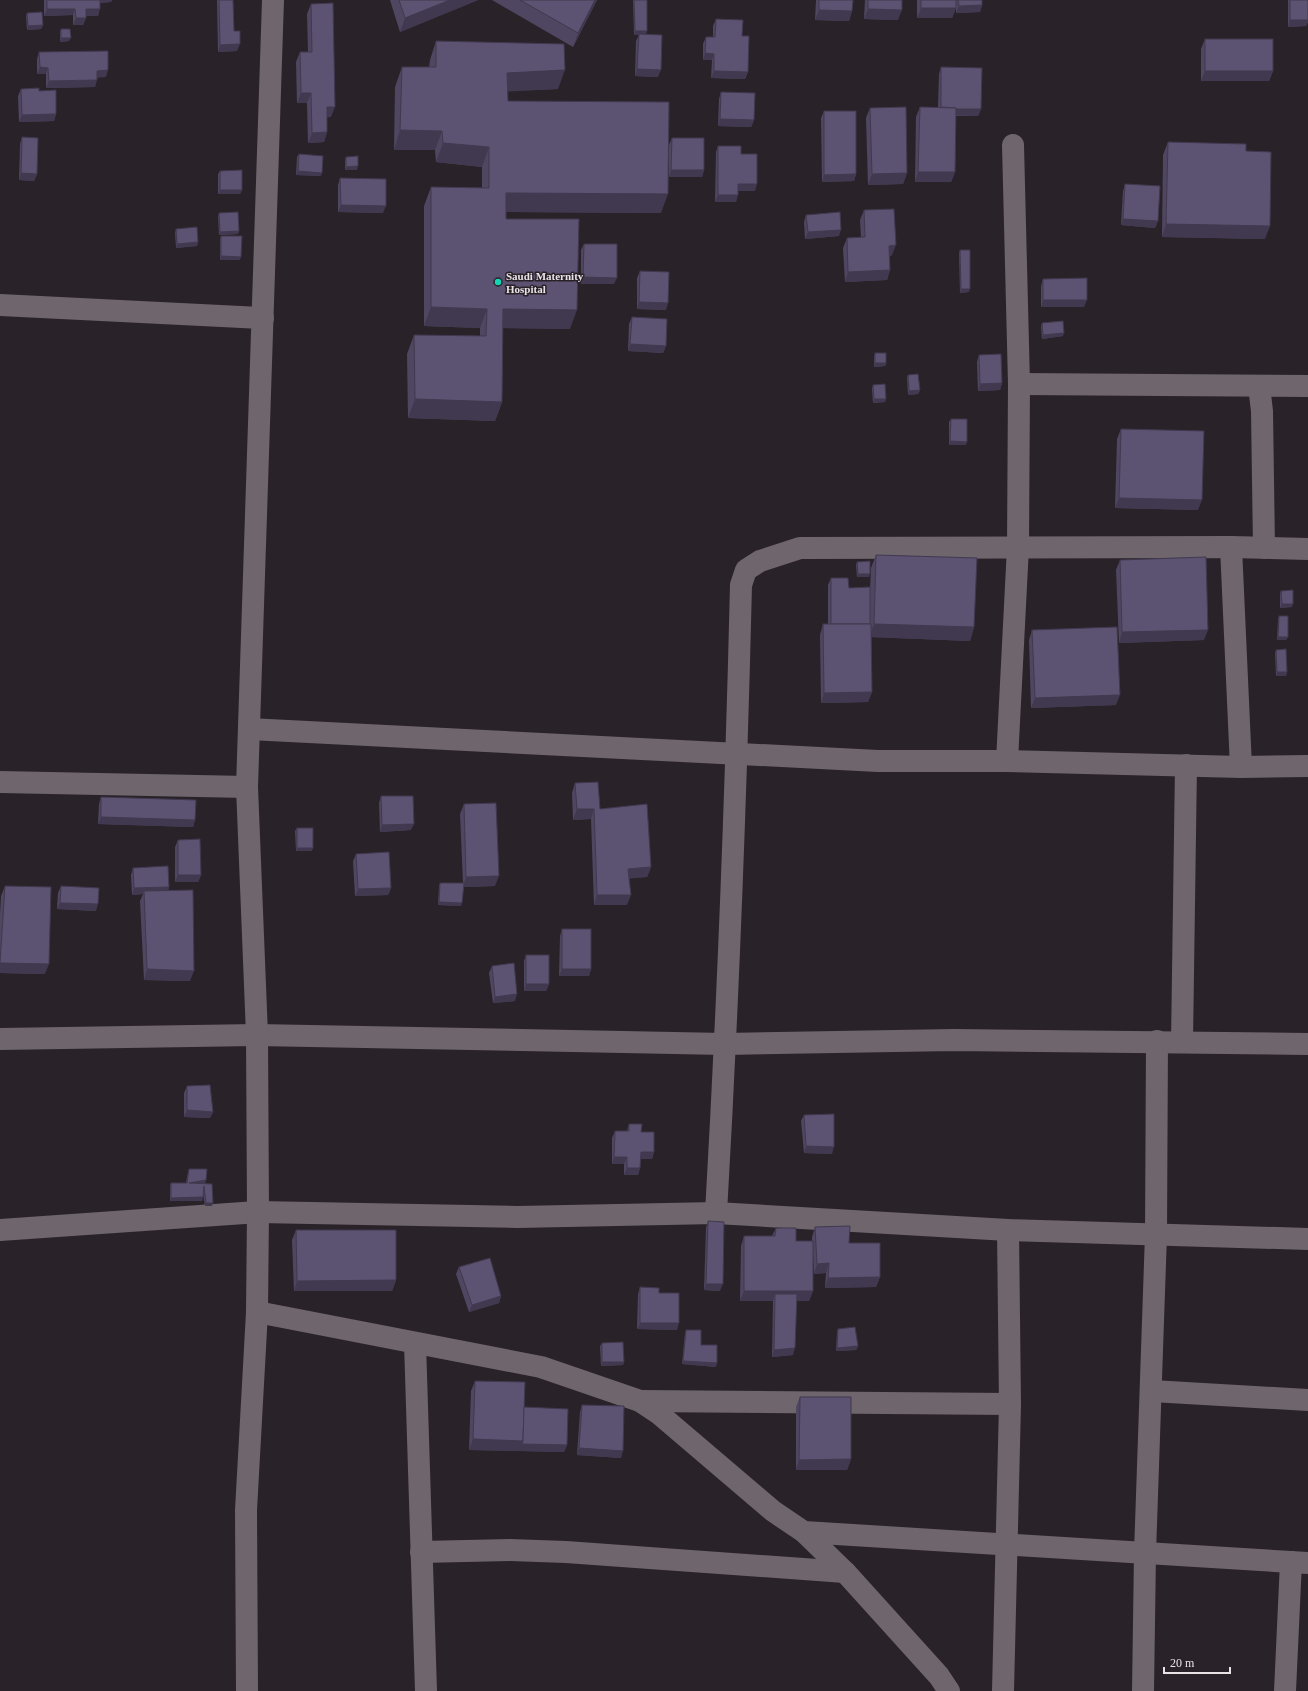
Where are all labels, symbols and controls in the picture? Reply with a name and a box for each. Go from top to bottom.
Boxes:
place label: Saudi Maternity Hospital [506,270,584,295]
marker: Saudi Maternity Hospital [493,277,503,287]
scale bar [1164,1649,1230,1675]
text: 20 m [1170,1656,1195,1670]

